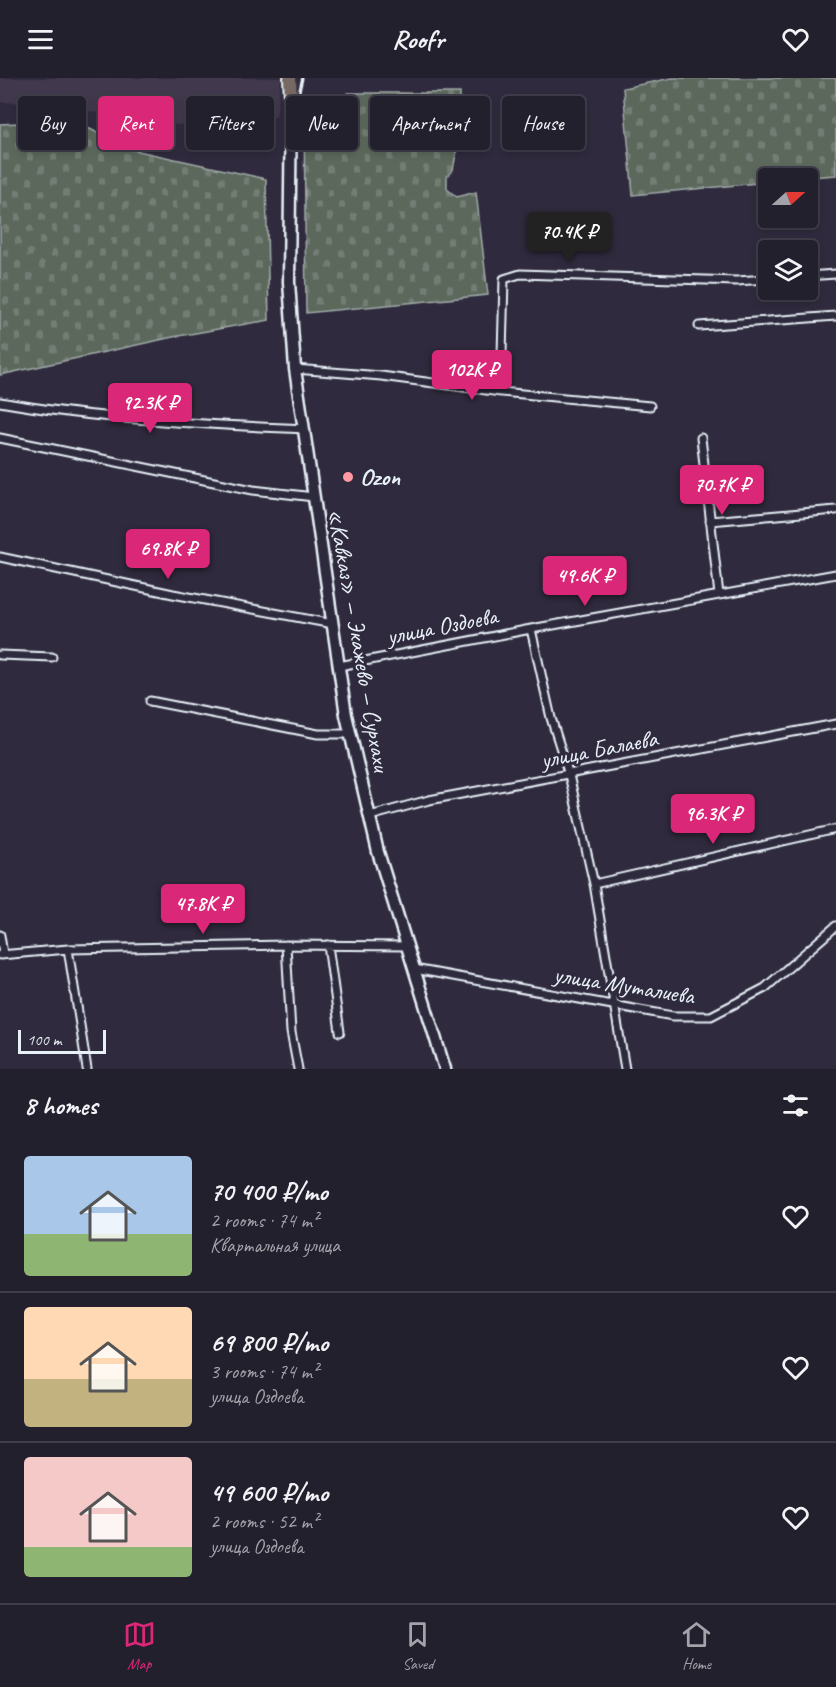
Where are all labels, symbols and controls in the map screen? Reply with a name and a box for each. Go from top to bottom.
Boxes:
text: Roofr [392,22,444,56]
icon: menu [24,23,57,56]
icon: heart [779,23,812,56]
chip: Buy [18,96,86,150]
chip: Rent [98,96,174,150]
chip: Filters [186,96,274,150]
chip: New [286,96,358,150]
chip: Apartment [370,96,490,150]
chip: House [502,96,585,150]
north arrow [758,168,818,228]
map controls [758,168,818,300]
pin: 70.4K ₽ [514,212,624,263]
text: 70.4K ₽ [541,219,597,244]
button: layers [758,240,818,300]
pin: 102K ₽ [423,350,521,401]
text: 102K ₽ [446,357,498,382]
pin: 92.3K ₽ [95,383,205,434]
text: 92.3K ₽ [122,390,178,415]
place label: Ozon [360,462,401,492]
pin: 70.7K ₽ [667,465,777,516]
marker: Ozon [341,470,355,484]
text: 70.7K ₽ [694,472,750,497]
street label: «Кавказ» — Экажево — Сурхахи [321,506,397,776]
pin: 69.8K ₽ [113,529,223,580]
text: 69.8K ₽ [140,536,196,561]
pin: 49.6K ₽ [530,556,640,607]
text: 49.6K ₽ [557,563,613,588]
street label: улица Оздоева [382,600,502,652]
street label: улица Балаева [536,723,661,775]
pin: 96.3K ₽ [658,794,768,845]
text: 96.3K ₽ [685,801,741,826]
pin: 47.8K ₽ [148,884,258,935]
text: 47.8K ₽ [175,891,231,916]
street label: улица Муталиева [550,959,698,1011]
scale bar [18,1027,106,1055]
text: 100 m [27,1030,61,1050]
text: 8 homes [24,1089,97,1122]
icon: filters [779,1089,812,1122]
text: 70 400 ₽/mo [210,1175,328,1208]
icon: home [72,1180,144,1252]
icon: heart [779,1200,812,1233]
text: 2 rooms · 74 m² [210,1208,318,1233]
text: Квартальная улица [210,1233,340,1258]
text: 69 800 ₽/mo [210,1326,328,1359]
icon: home [72,1331,144,1403]
icon: heart [779,1351,812,1384]
text: 3 rooms · 74 m² [210,1359,318,1384]
text: улица Оздоева [210,1384,303,1409]
text: 49 600 ₽/mo [210,1476,328,1509]
icon: home [72,1481,144,1553]
icon: heart [779,1501,812,1534]
text: 2 rooms · 52 m² [210,1509,318,1534]
text: улица Оздоева [210,1534,303,1559]
tab: Map [123,1618,156,1674]
tab: Saved [401,1618,434,1674]
tab: Home [680,1618,713,1674]

